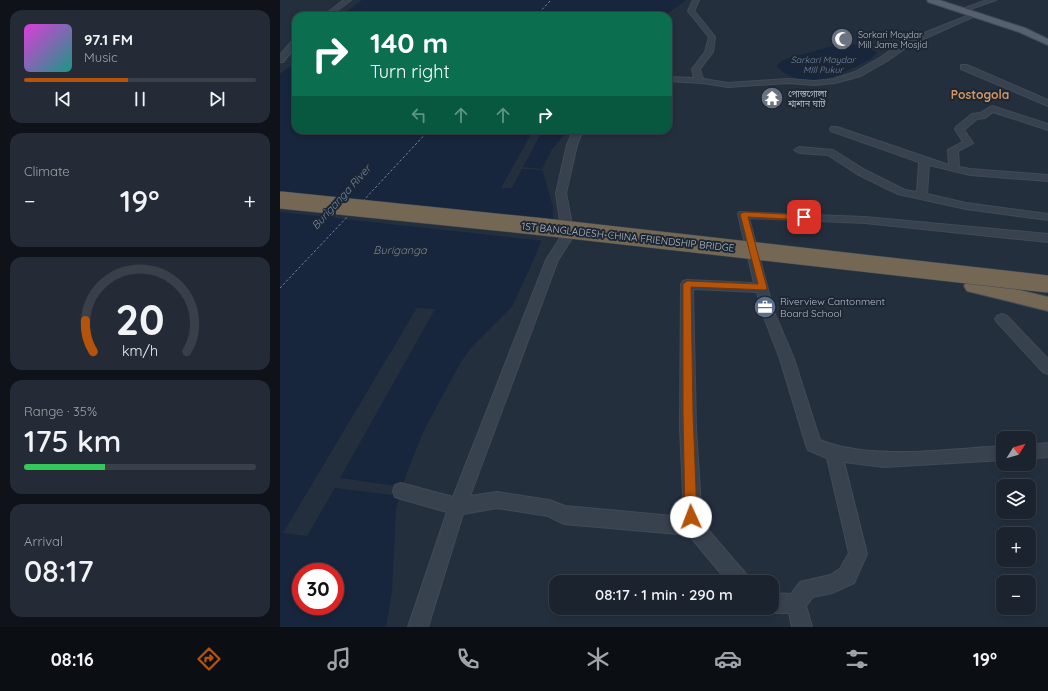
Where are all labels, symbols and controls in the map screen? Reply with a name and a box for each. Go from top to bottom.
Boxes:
text: 140 m [370,25,448,60]
mosque icon: Sorkari Moydar Mill Jame Mosjid [829,26,855,52]
icon: right [304,28,356,80]
place label: Sorkari Moydar Mill Jame Mosjid [858,29,927,50]
text: 97.1 FM [84,30,133,49]
text: Music [84,49,118,65]
water label: Sarkari Maydar MIll Pukur [791,54,857,75]
text: Turn right [370,60,450,83]
temple icon: পোস্তগোলা শ্মশান ঘাট [759,85,785,111]
district label: Postogola [951,87,1009,102]
icon: previous [52,88,74,110]
icon: pause [129,88,151,110]
icon: next [206,88,228,110]
place label: পোস্তগোলা শ্মশান ঘাট [787,88,827,109]
icon: left [408,104,430,126]
icon: ahead [450,104,472,126]
icon: ahead [492,104,514,126]
icon: right [534,104,556,126]
water label: Buriganga River [308,160,375,232]
text: Climate [24,163,70,179]
text: 19° [120,182,159,220]
text: − [24,187,35,215]
text: + [244,187,256,215]
pin [787,200,821,234]
icon: arrive [793,206,815,228]
street label: 1ST BANGLADESH-CHINA FRIENDSHIP BRIDGE [521,219,735,255]
water label: Buriganga [373,243,428,257]
text: 20 [115,292,165,344]
office icon: Riverview Cantonment Board School [752,294,778,320]
place label: Riverview Cantonment Board School [780,295,885,320]
text: km/h [122,341,158,359]
text: Range · 35% [24,403,97,419]
text: 175 km [24,422,121,460]
north arrow [996,431,1036,471]
map controls [996,431,1036,615]
button: layers [996,479,1036,519]
position arrow [670,496,712,538]
button: + [996,527,1036,567]
text: Arrival [24,533,63,549]
text: 08:17 [24,552,94,590]
speed limit sign: 30 [292,563,344,615]
button: − [996,575,1036,615]
text: 08:17 · 1 min · 290 m [595,585,733,604]
icon: directions [195,645,223,673]
icon: music [325,645,353,673]
icon: phone [454,645,482,673]
icon: climate [584,645,612,673]
icon: car [714,645,742,673]
icon: filters [843,645,871,673]
text: 08:16 [51,648,94,671]
text: 19° [973,648,997,671]

